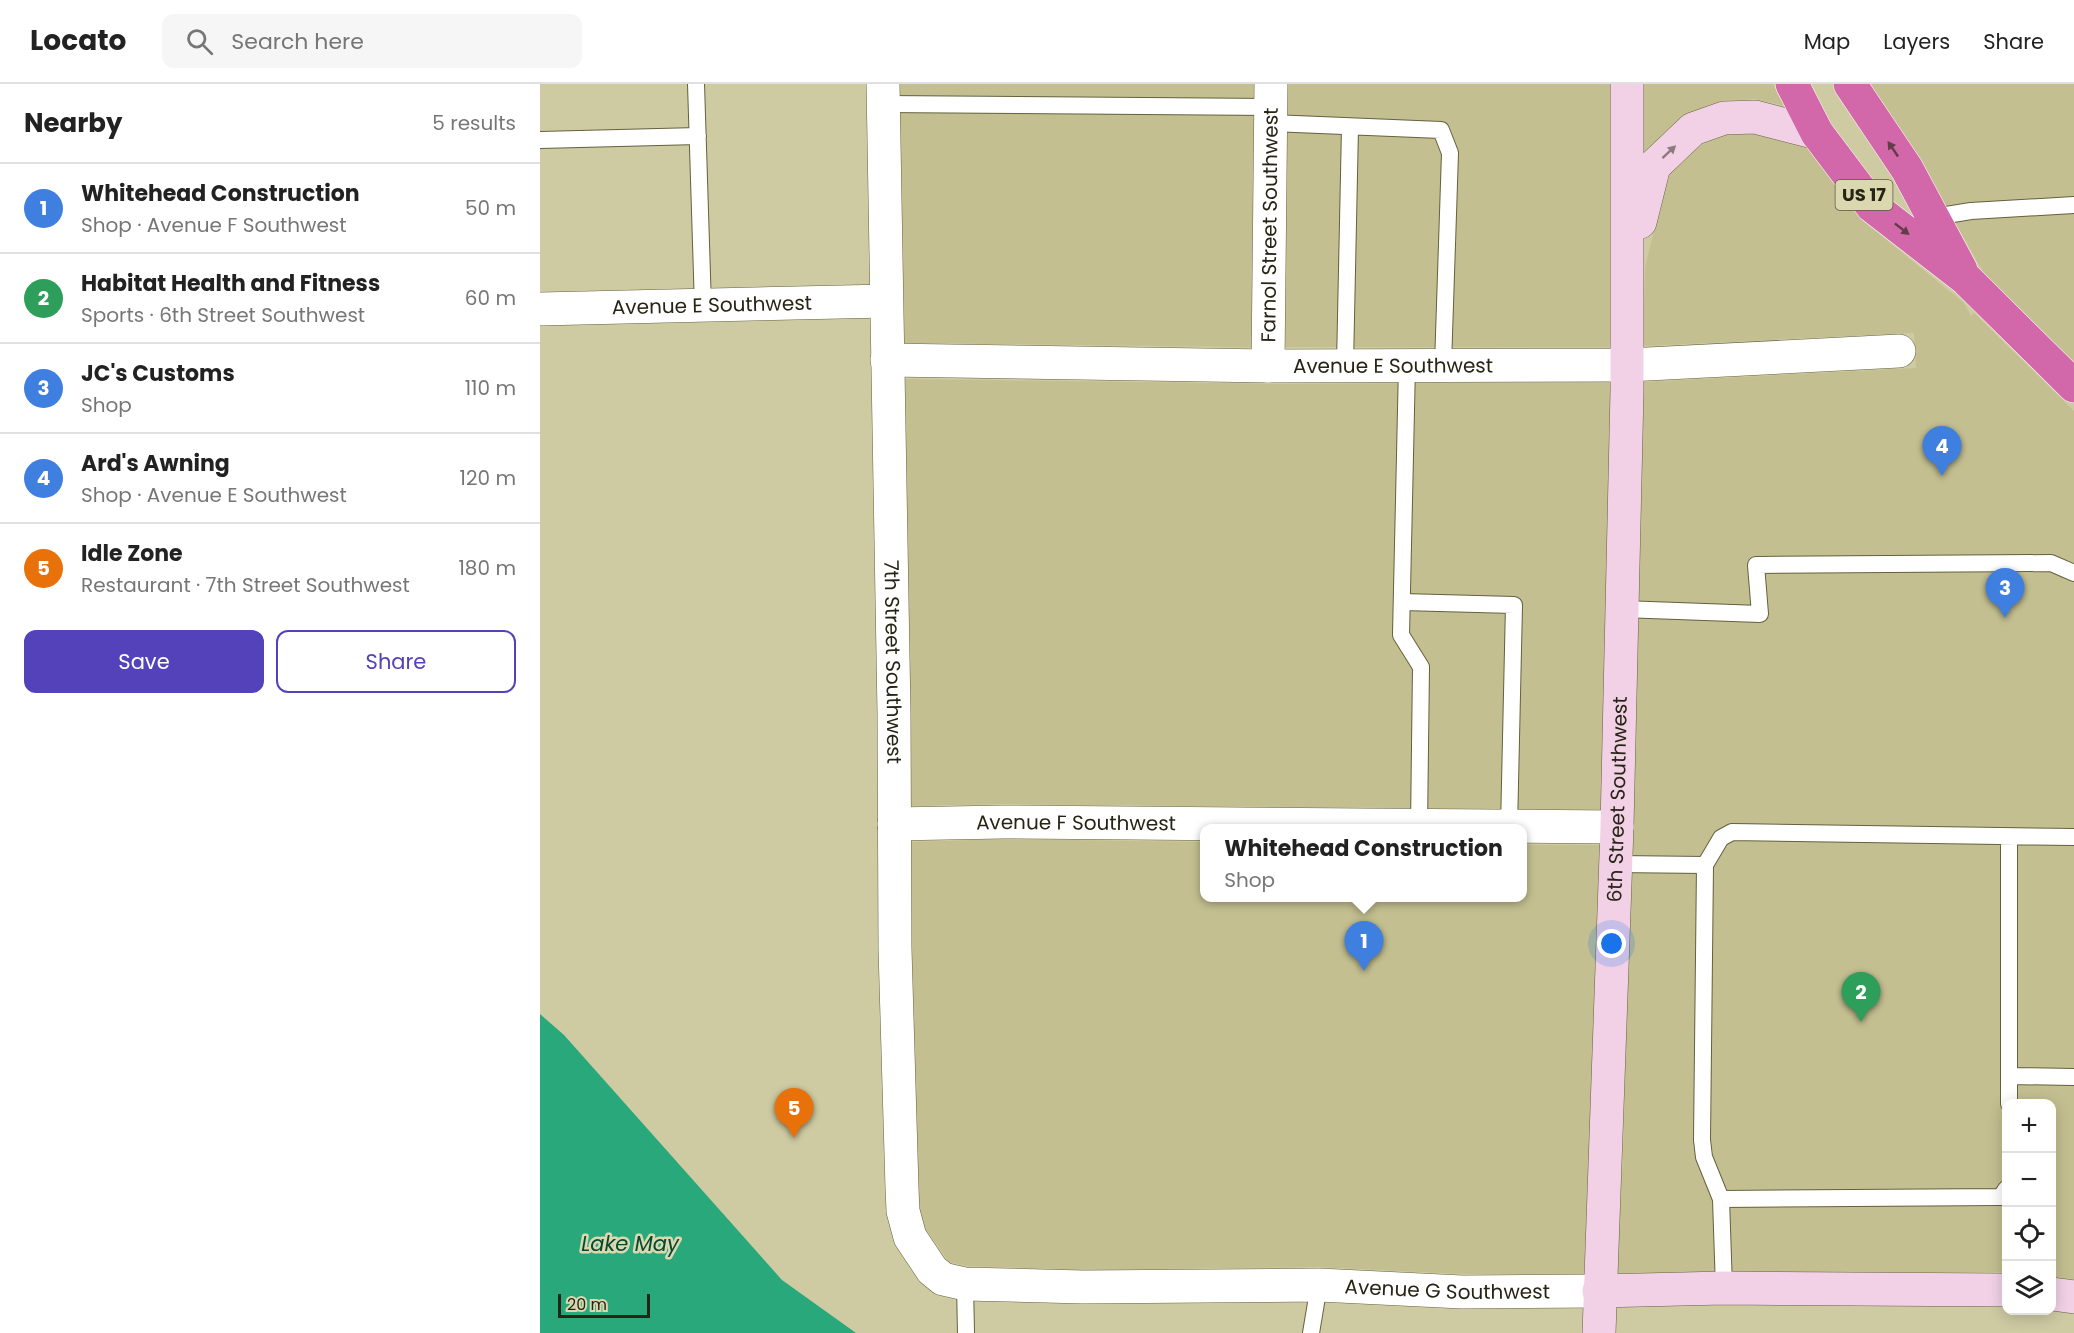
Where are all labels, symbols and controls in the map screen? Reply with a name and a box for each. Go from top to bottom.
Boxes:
search box [162,14,582,68]
text: Locato [30,21,126,60]
icon: search [183,25,216,58]
text: Search here [231,26,364,57]
text: Map [1804,27,1850,56]
text: Layers [1883,27,1950,56]
text: Share [1983,27,2044,56]
text: Nearby [24,105,122,141]
street label: Farnol Street Southwest [1254,107,1285,343]
text: 5 results [432,109,516,137]
one-way arrow [1887,141,1899,157]
one-way arrow [1662,145,1677,159]
text: Whitehead Construction [81,178,360,209]
road number: US 17 [1836,180,1892,210]
text: 1 [40,194,47,222]
text: 50 m [465,194,516,222]
text: Shop · Avenue F Southwest [81,211,347,239]
one-way arrow [1894,223,1910,236]
text: Habitat Health and Fitness [81,268,380,299]
text: 2 [38,284,49,312]
text: 60 m [465,284,516,312]
street label: Avenue E Southwest [612,289,812,321]
text: Sports · 6th Street Southwest [81,301,365,329]
street label: Avenue E Southwest [1293,351,1493,380]
text: JC's Customs [81,358,235,389]
text: 3 [37,374,50,402]
text: 110 m [465,374,516,402]
text: Shop [81,391,132,419]
pin: 4 [1922,426,1962,476]
text: Ard's Awning [81,448,230,479]
text: 4 [37,464,50,492]
text: 120 m [460,464,516,492]
text: Shop · Avenue E Southwest [81,481,347,509]
text: Idle Zone [81,538,183,569]
text: 5 [37,554,50,582]
text: 180 m [458,554,516,582]
street label: 7th Street Southwest [877,560,908,764]
pin: 3 [1986,568,2024,618]
text: Restaurant · 7th Street Southwest [81,571,410,599]
button: Save [24,630,264,693]
button: Share [276,630,516,693]
street label: 6th Street Southwest [1600,696,1634,903]
street label: Avenue F Southwest [976,808,1176,837]
popup [1200,824,1527,902]
text: Whitehead Construction [1224,833,1503,864]
text: Shop [1224,866,1275,894]
pin: 1 [1344,922,1384,971]
your location [1597,929,1626,958]
pin: 2 [1842,972,1880,1022]
pin: 5 [774,1088,814,1138]
map controls [2002,1099,2056,1315]
button: + [2002,1099,2056,1153]
button: − [2002,1153,2056,1207]
button: locate [2002,1207,2056,1261]
water label: Lake May [581,1229,680,1258]
button: layers [2002,1261,2056,1315]
street label: Avenue G Southwest [1344,1272,1550,1306]
scale bar [558,1291,650,1318]
text: 20 m [567,1293,607,1316]

